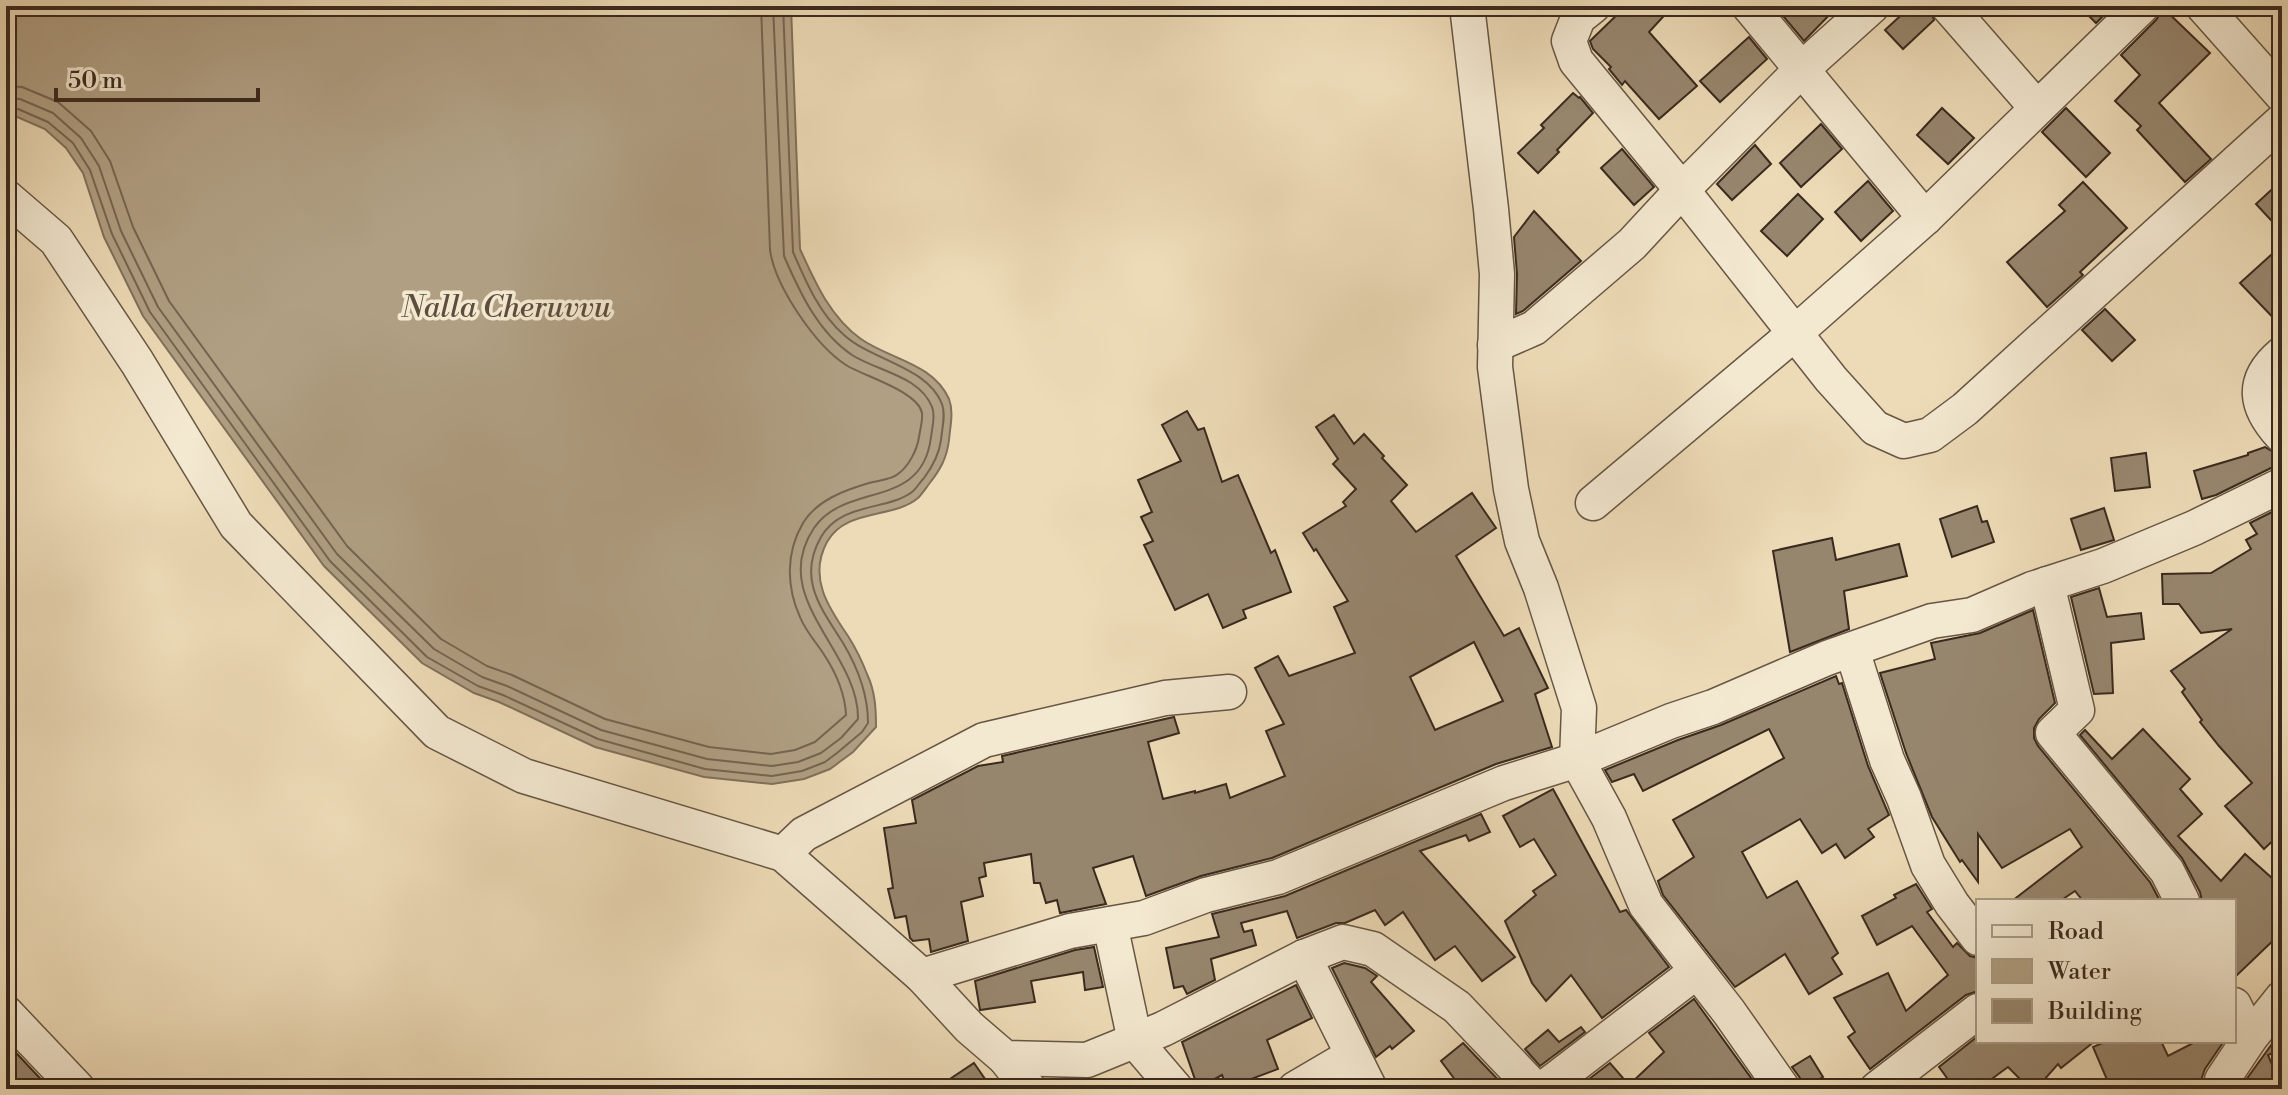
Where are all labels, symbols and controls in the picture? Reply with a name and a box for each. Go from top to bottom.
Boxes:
scale bar [56,52,258,102]
text: 50 m [68,66,123,96]
water label: Nalla Cheruvvu [400,289,611,327]
legend [1976,899,2236,1043]
text: Road [2048,917,2104,947]
text: Water [2047,957,2111,987]
text: Building [2047,997,2142,1027]

